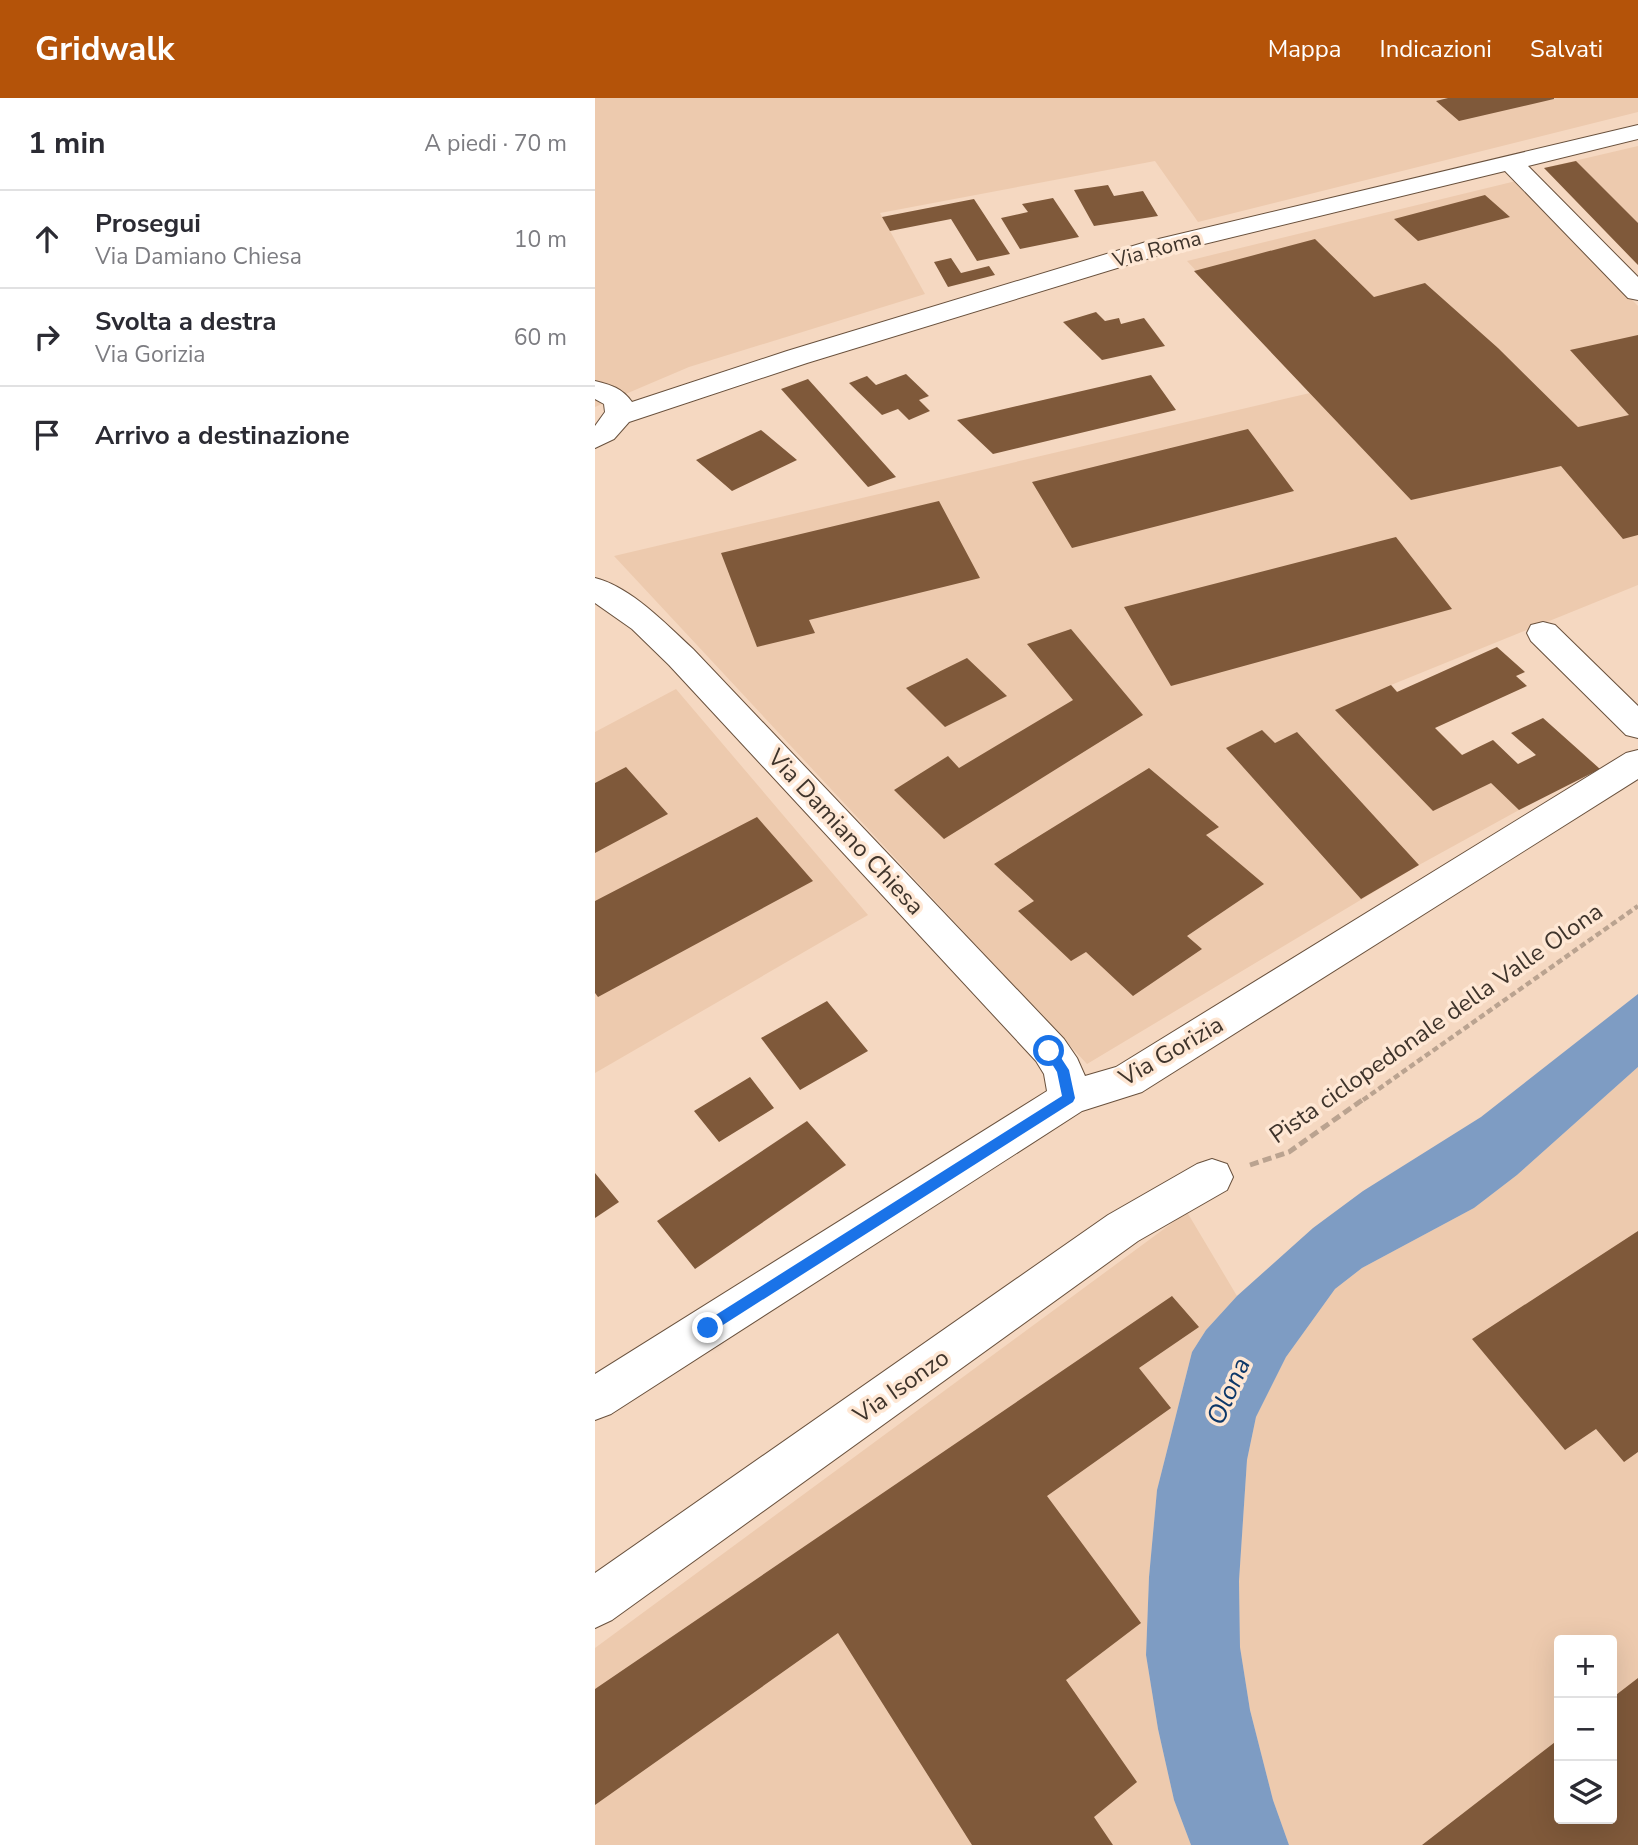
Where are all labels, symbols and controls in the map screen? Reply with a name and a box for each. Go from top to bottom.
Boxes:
text: Gridwalk [35,27,175,72]
text: Mappa [1268,33,1342,65]
text: Indicazioni [1380,33,1492,65]
text: Salvati [1530,33,1603,65]
text: 1 min [28,123,106,164]
text: A piedi · 70 m [424,128,567,159]
text: Prosegui [95,206,201,241]
icon: ahead [28,220,66,258]
text: 10 m [514,224,567,255]
street label: Via Roma [1109,224,1204,274]
text: Via Damiano Chiesa [95,241,302,272]
text: Svolta a destra [95,304,277,339]
icon: right [28,318,66,356]
text: 60 m [514,322,567,353]
text: Via Gorizia [95,339,206,370]
icon: arrive [28,416,66,454]
text: Arrivo a destinazione [95,418,350,453]
street label: Via Damiano Chiesa [760,741,931,922]
street label: Pista ciclopedonale della Valle Olona [1263,895,1609,1151]
street label: Via Gorizia [1112,1008,1229,1094]
route start [1033,1035,1064,1066]
route end [692,1312,723,1343]
street label: Via Isonzo [846,1341,955,1431]
water label: Olona [1198,1352,1259,1431]
map controls [1554,1635,1617,1824]
button: + [1554,1635,1617,1698]
button: − [1554,1698,1617,1761]
button: layers [1554,1761,1617,1824]

